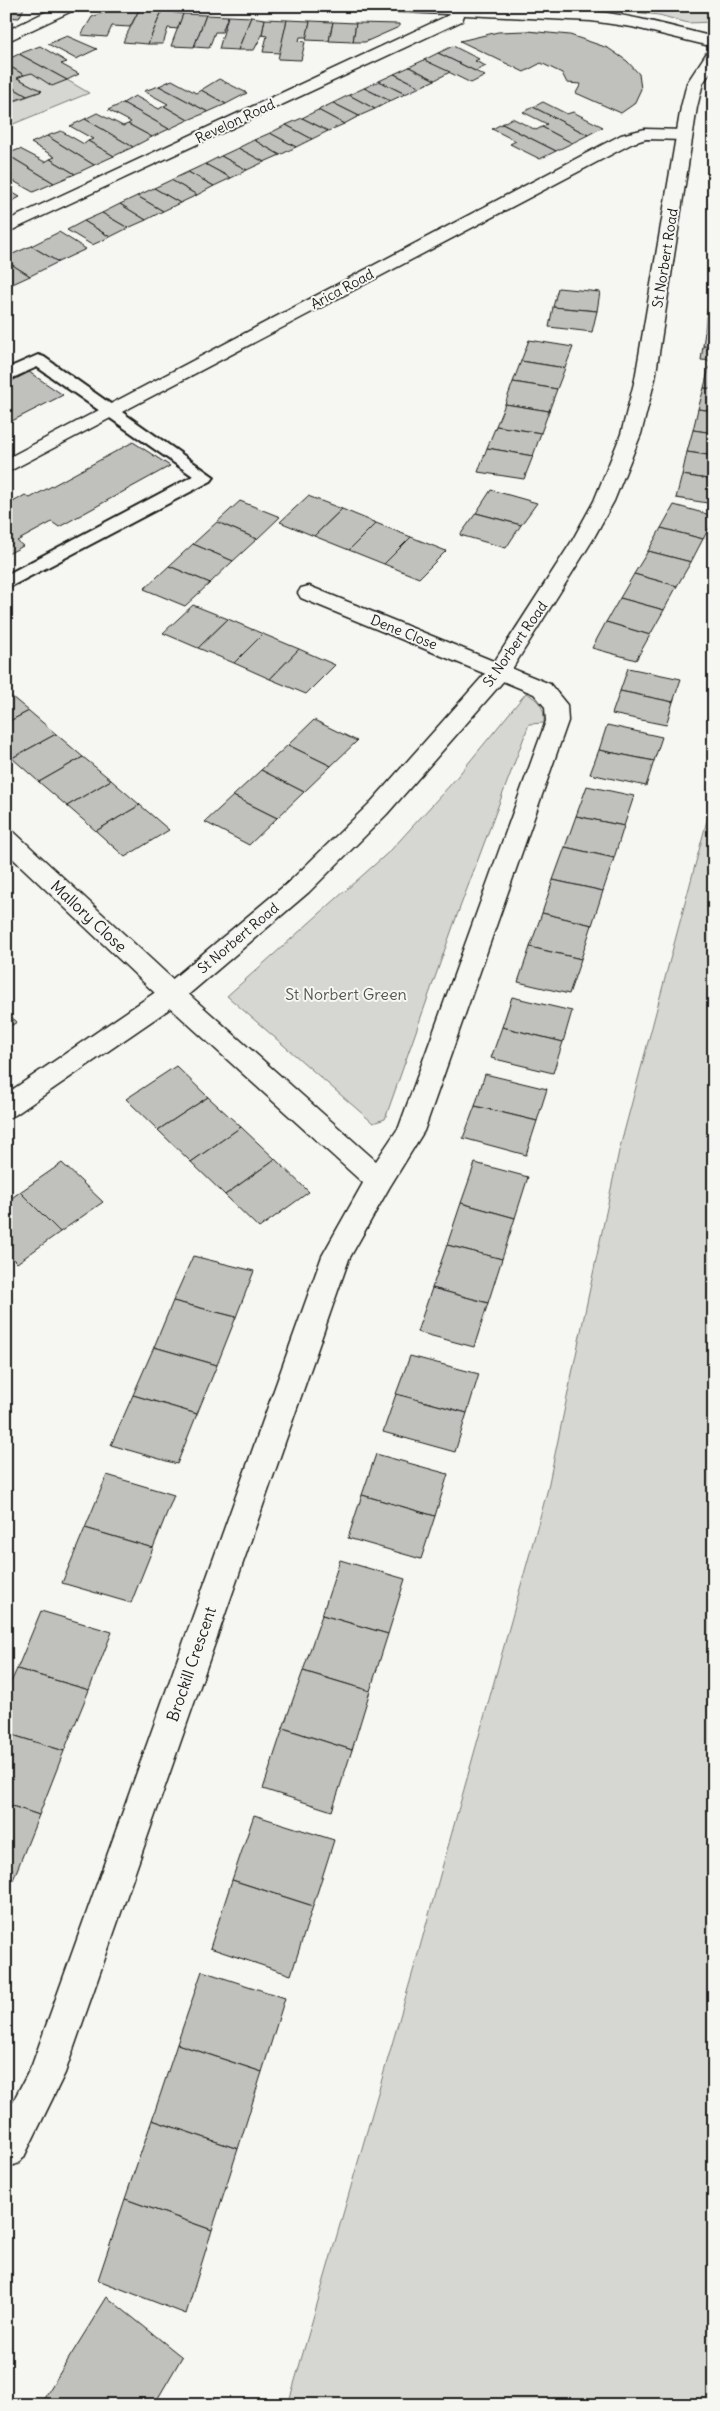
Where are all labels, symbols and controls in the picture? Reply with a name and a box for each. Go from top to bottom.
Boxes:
street label: Revelon Road [192,95,278,147]
street label: St Norbert Road [648,207,682,309]
street label: Arica Road [307,265,377,313]
street label: St Norbert Road [479,598,551,690]
street label: Dene Close [368,610,440,654]
street label: Mallory Close [47,876,131,956]
street label: St Norbert Road [194,899,282,977]
park label: St Norbert Green [285,984,407,1004]
street label: Brockill Crescent [162,1603,220,1724]

